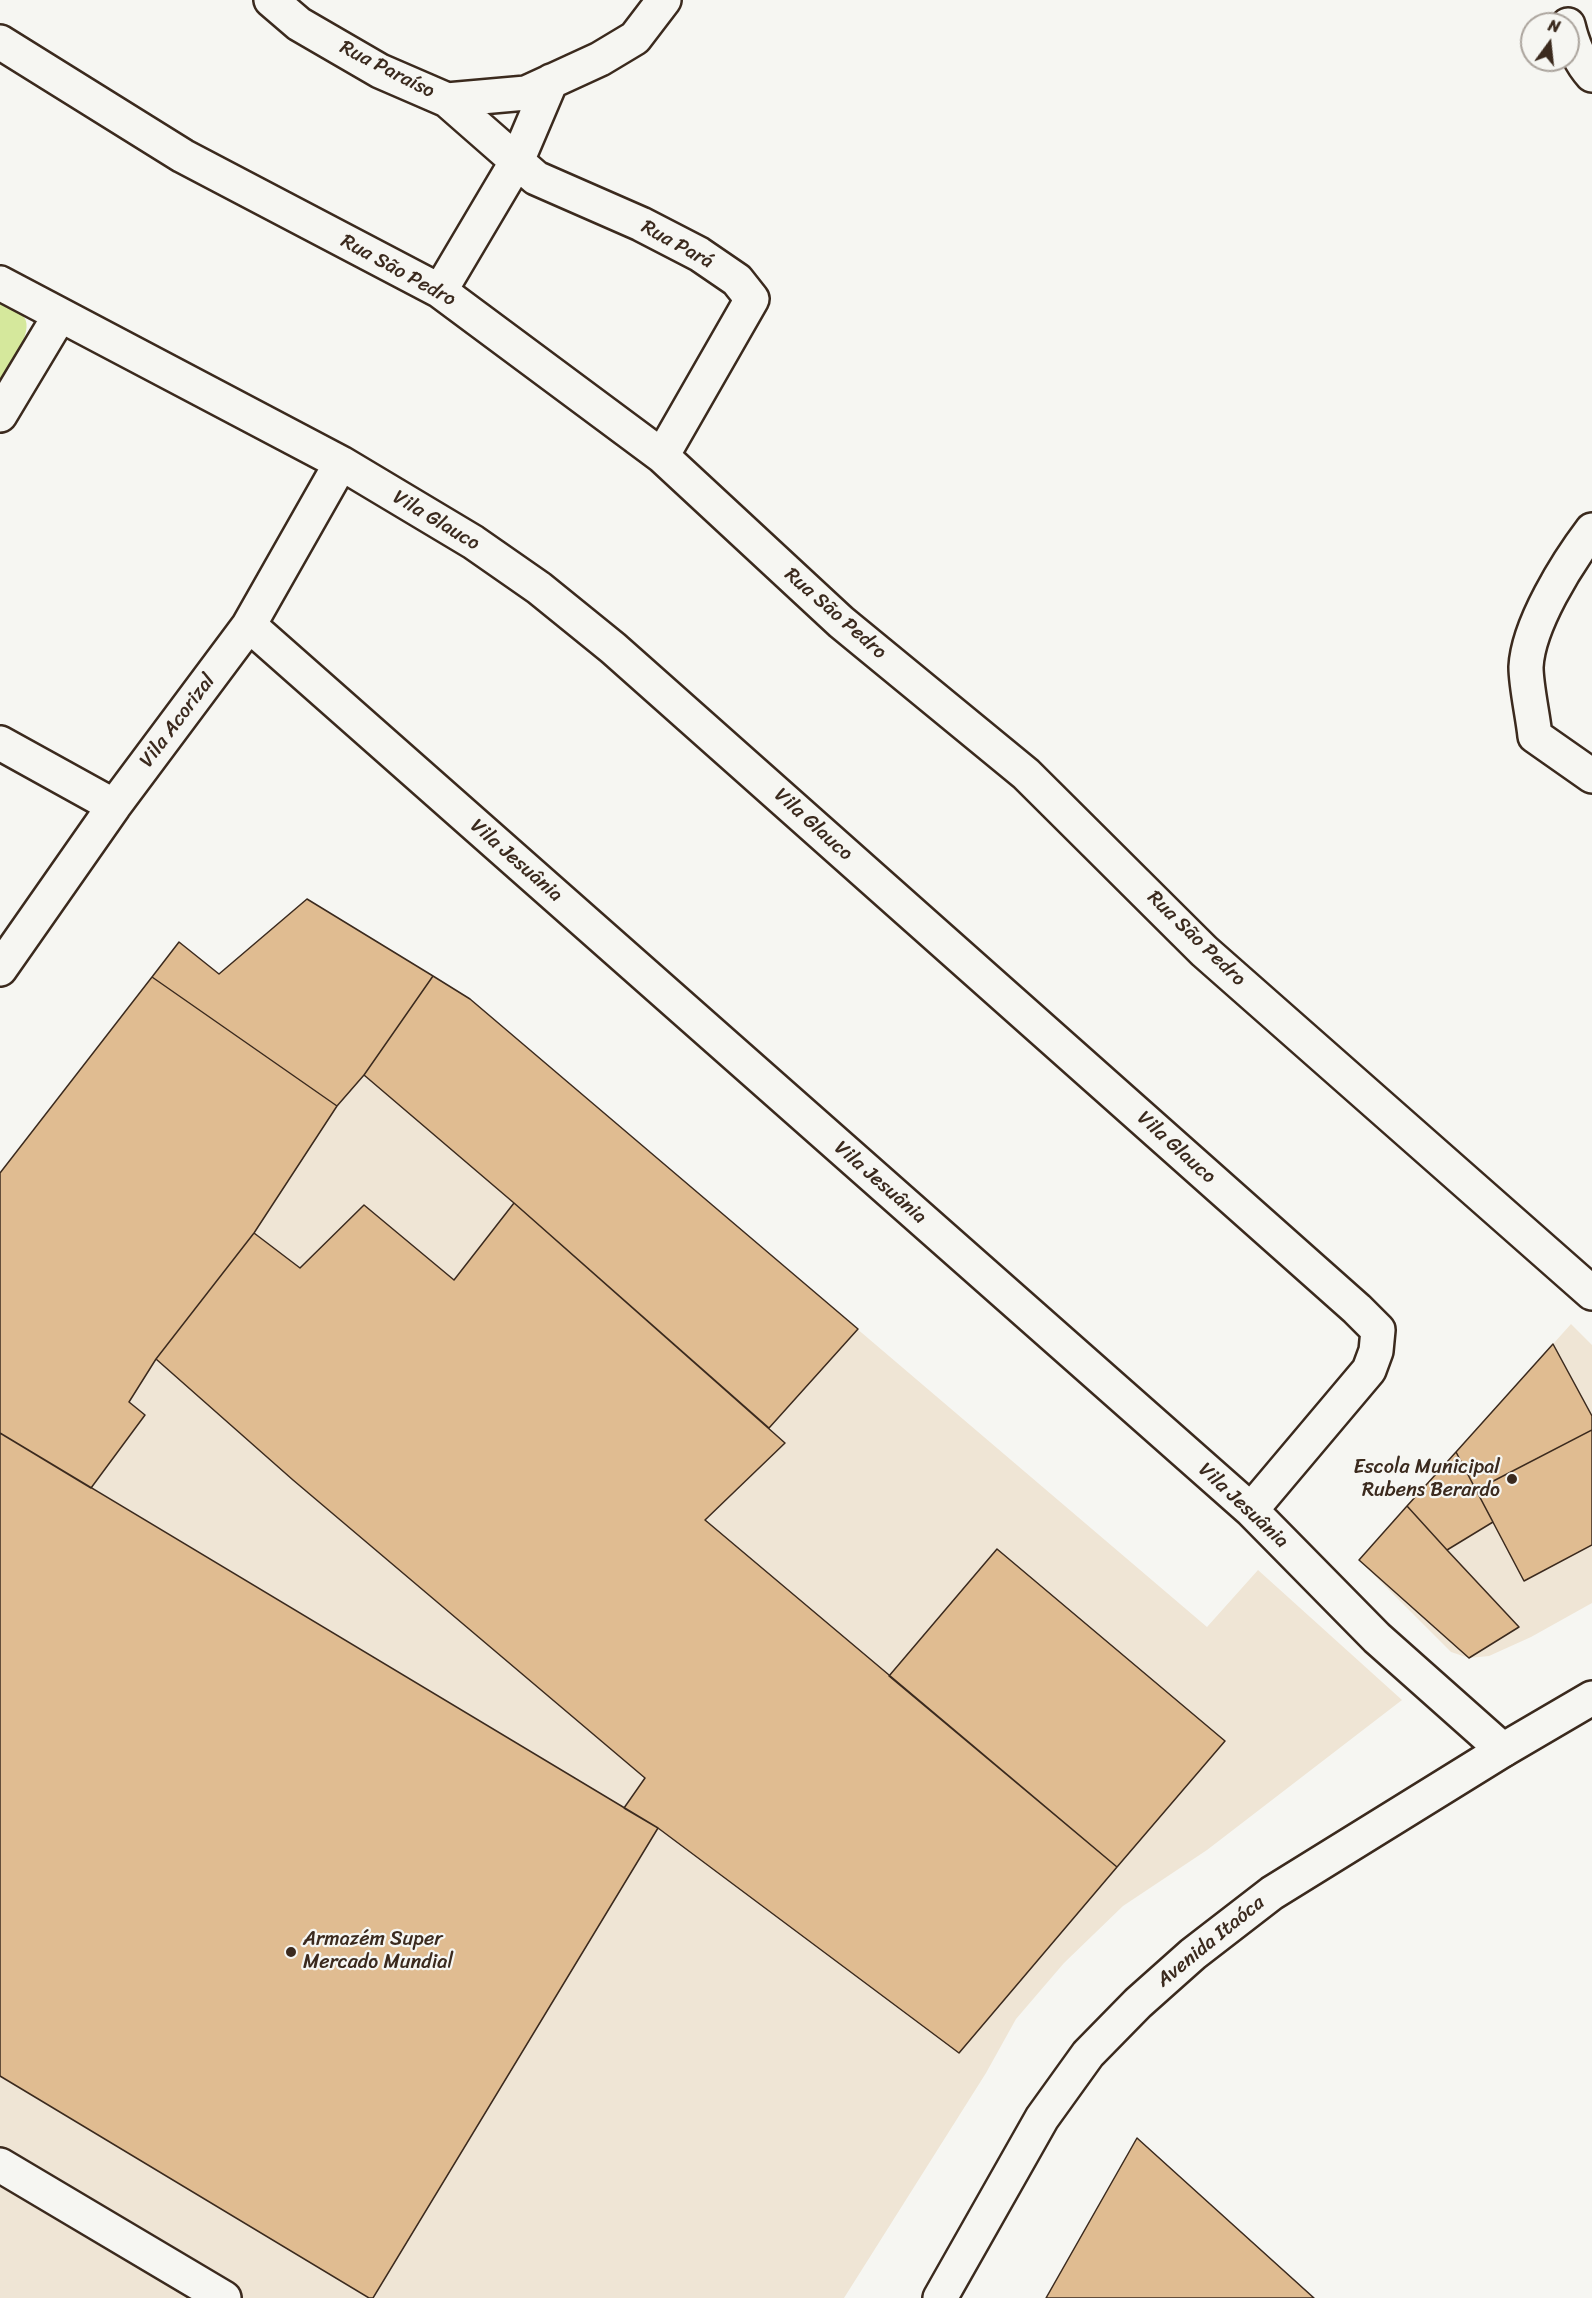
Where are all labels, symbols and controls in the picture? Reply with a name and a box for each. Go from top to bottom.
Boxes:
text: N [1545,11,1563,42]
north arrow [1520,12,1580,72]
street label: Rua Paraíso [336,36,438,104]
street label: Rua Pará [637,215,717,275]
street label: Rua São Pedro [336,230,460,312]
street label: Vila Glauco [388,486,484,556]
street label: Rua São Pedro [779,563,891,665]
street label: Vila Acorizal [135,670,221,772]
street label: Vila Glauco [769,784,857,866]
street label: Vila Jesuânia [465,814,567,908]
street label: Rua São Pedro [1142,886,1250,992]
street label: Vila Glauco [1132,1107,1220,1189]
street label: Vila Jesuânia [829,1136,931,1230]
place label: Escola Municipal Rubens Berardo [1353,1456,1500,1503]
street label: Vila Jesuânia [1193,1458,1293,1554]
marker: Escola Municipal Rubens Berardo [1505,1472,1519,1486]
street label: Avenida Itaóca [1152,1891,1270,1993]
place label: Armazém Super Mercado Mundial [303,1928,453,1975]
marker: Armazém Super Mercado Mundial [284,1945,298,1959]

